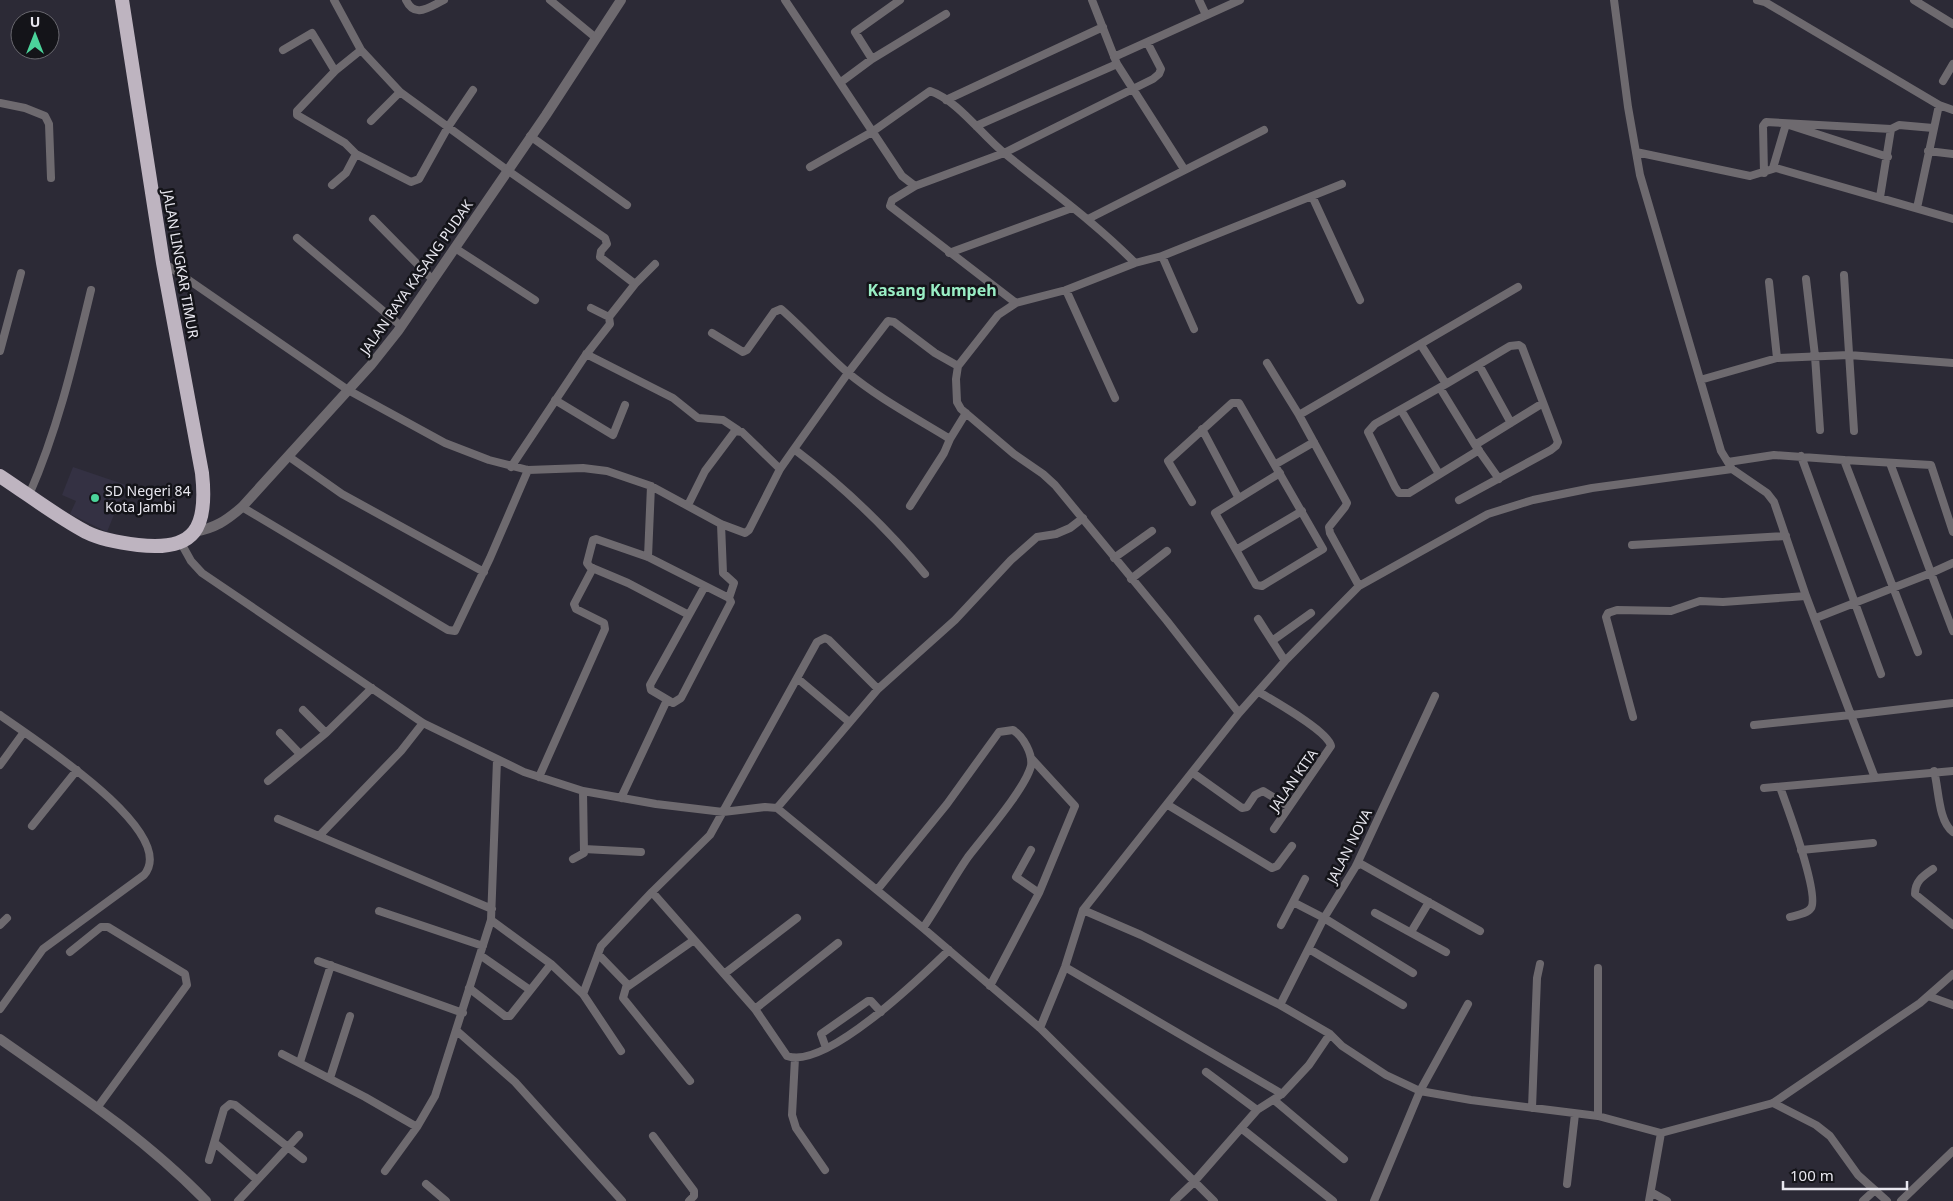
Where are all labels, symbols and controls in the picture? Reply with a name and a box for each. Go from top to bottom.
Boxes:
north arrow [10,10,60,60]
text: U [30,12,40,31]
street label: JALAN LINGKAR TIMUR [158,186,203,340]
street label: JALAN RAYA KASANG PUDAK [354,196,477,360]
district label: Kasang Kumpeh [867,279,997,301]
place label: SD Negeri 84 Kota Jambi [105,481,191,516]
marker: SD Negeri 84 Kota Jambi [89,492,101,504]
street label: JALAN KITA [1263,745,1322,817]
street label: JALAN NOVA [1321,805,1376,888]
scale bar [1783,1158,1907,1190]
text: 100 m [1790,1165,1834,1185]

